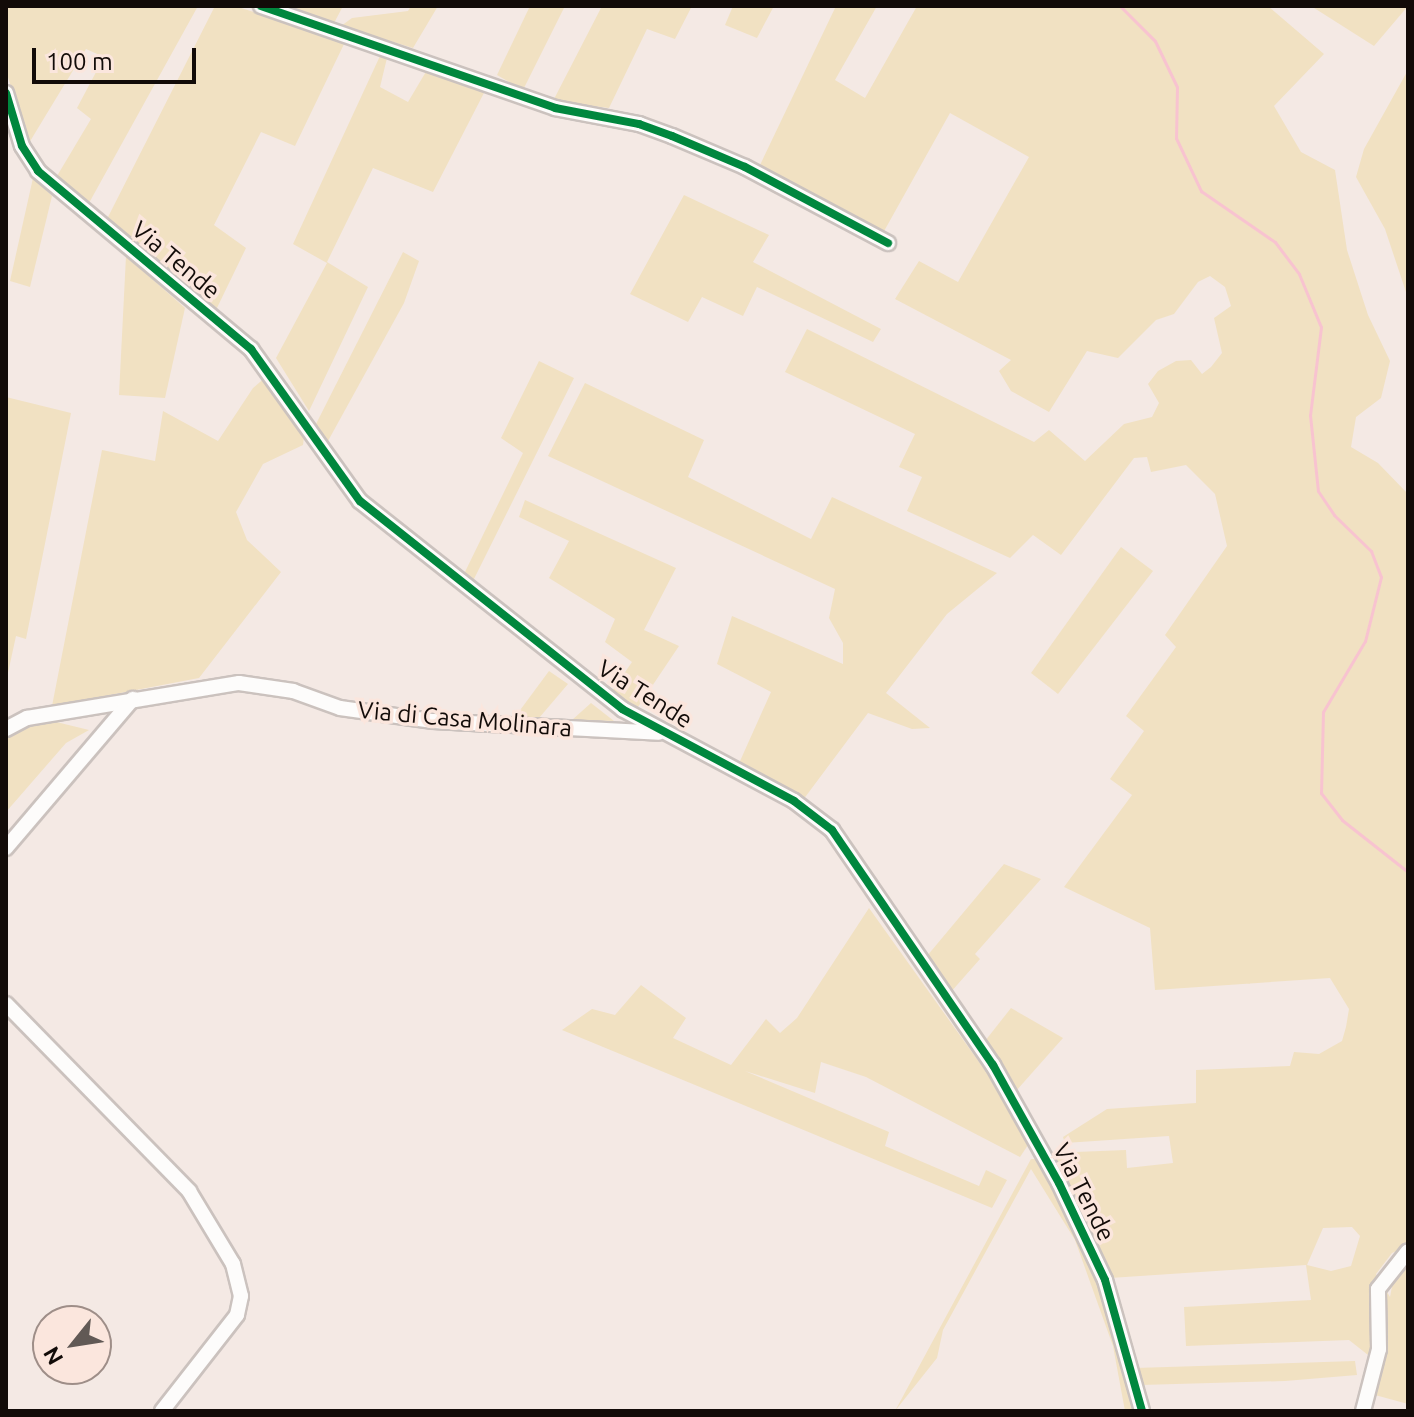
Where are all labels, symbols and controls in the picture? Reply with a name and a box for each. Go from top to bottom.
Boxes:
scale bar [36,32,200,82]
text: 100 m [46,48,113,75]
street label: Via Tende [126,215,226,305]
street label: Via Tende [592,654,698,734]
street label: Via di Casa Molinara [357,695,573,743]
street label: Via Tende [1047,1138,1121,1246]
north arrow [32,1305,112,1385]
text: N [38,1343,67,1370]

